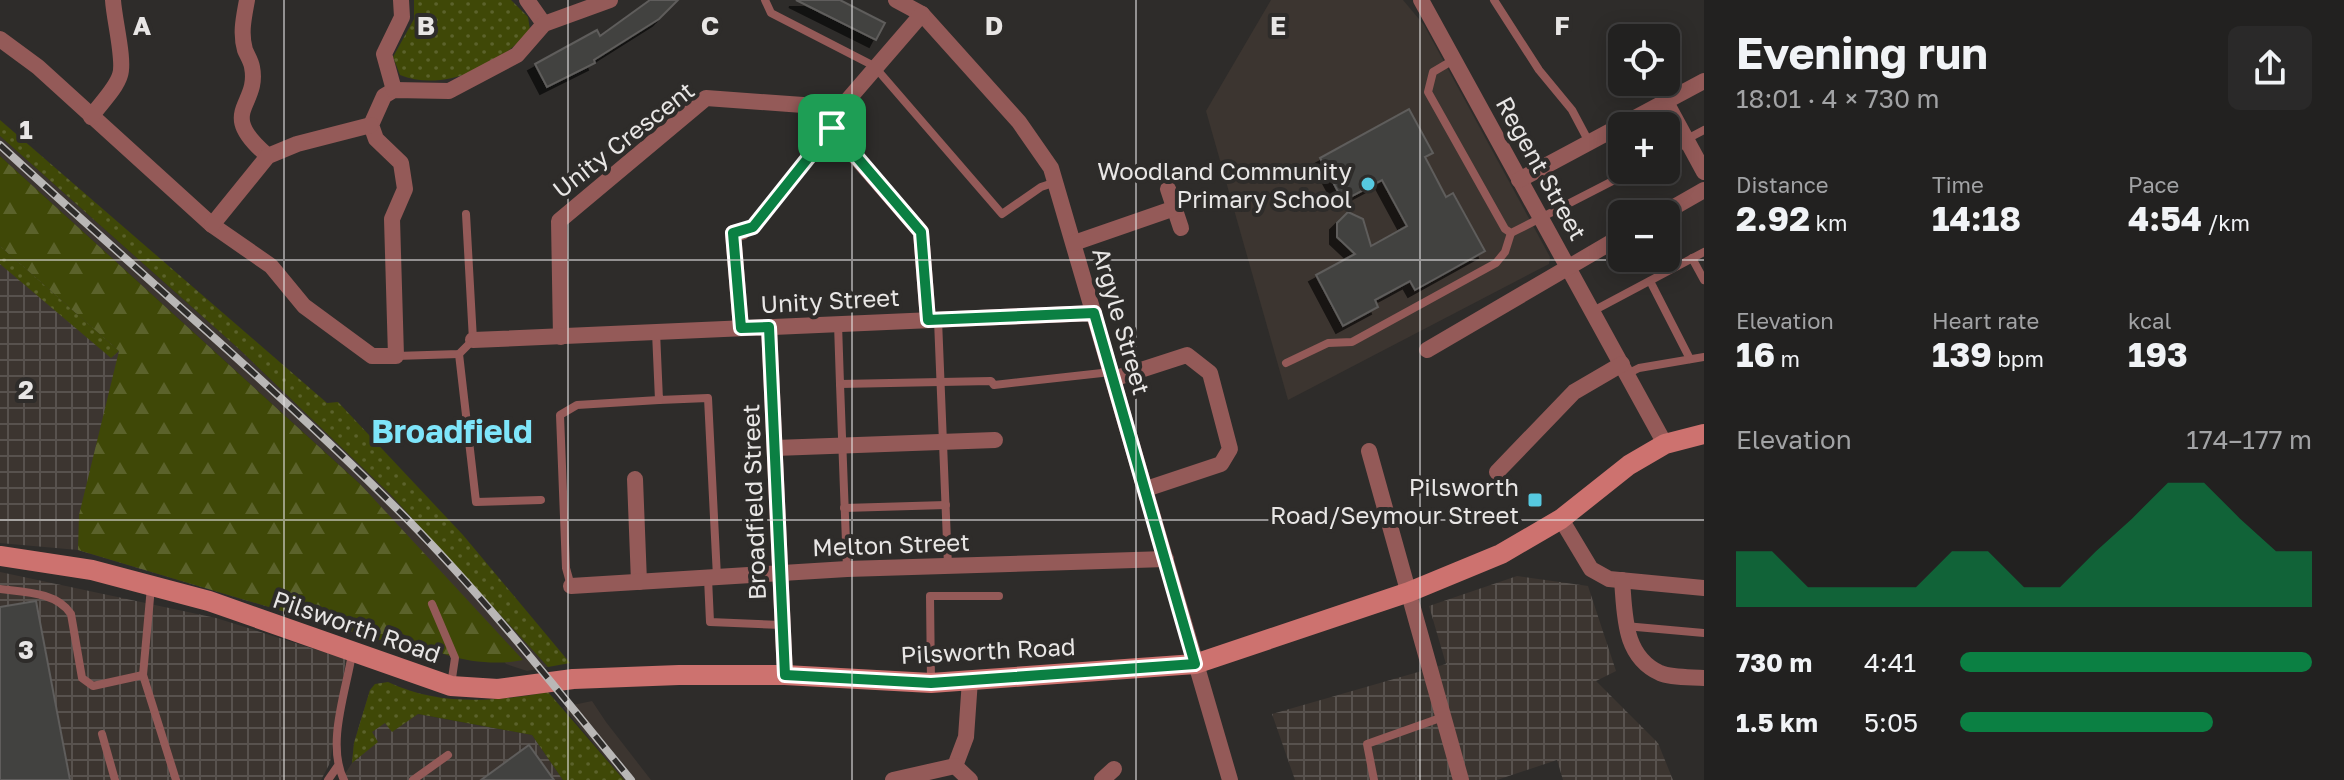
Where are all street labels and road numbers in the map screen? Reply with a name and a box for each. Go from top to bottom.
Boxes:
street label: Unity Crescent [547,75,699,203]
street label: Regent Street [1491,91,1593,245]
street label: Argyle Street [1087,244,1157,398]
street label: Unity Street [760,282,900,318]
street label: Broadfield Street [735,403,771,601]
street label: Melton Street [812,527,970,561]
street label: Pilsworth Road [269,584,445,668]
street label: Pilsworth Road [900,631,1076,669]

